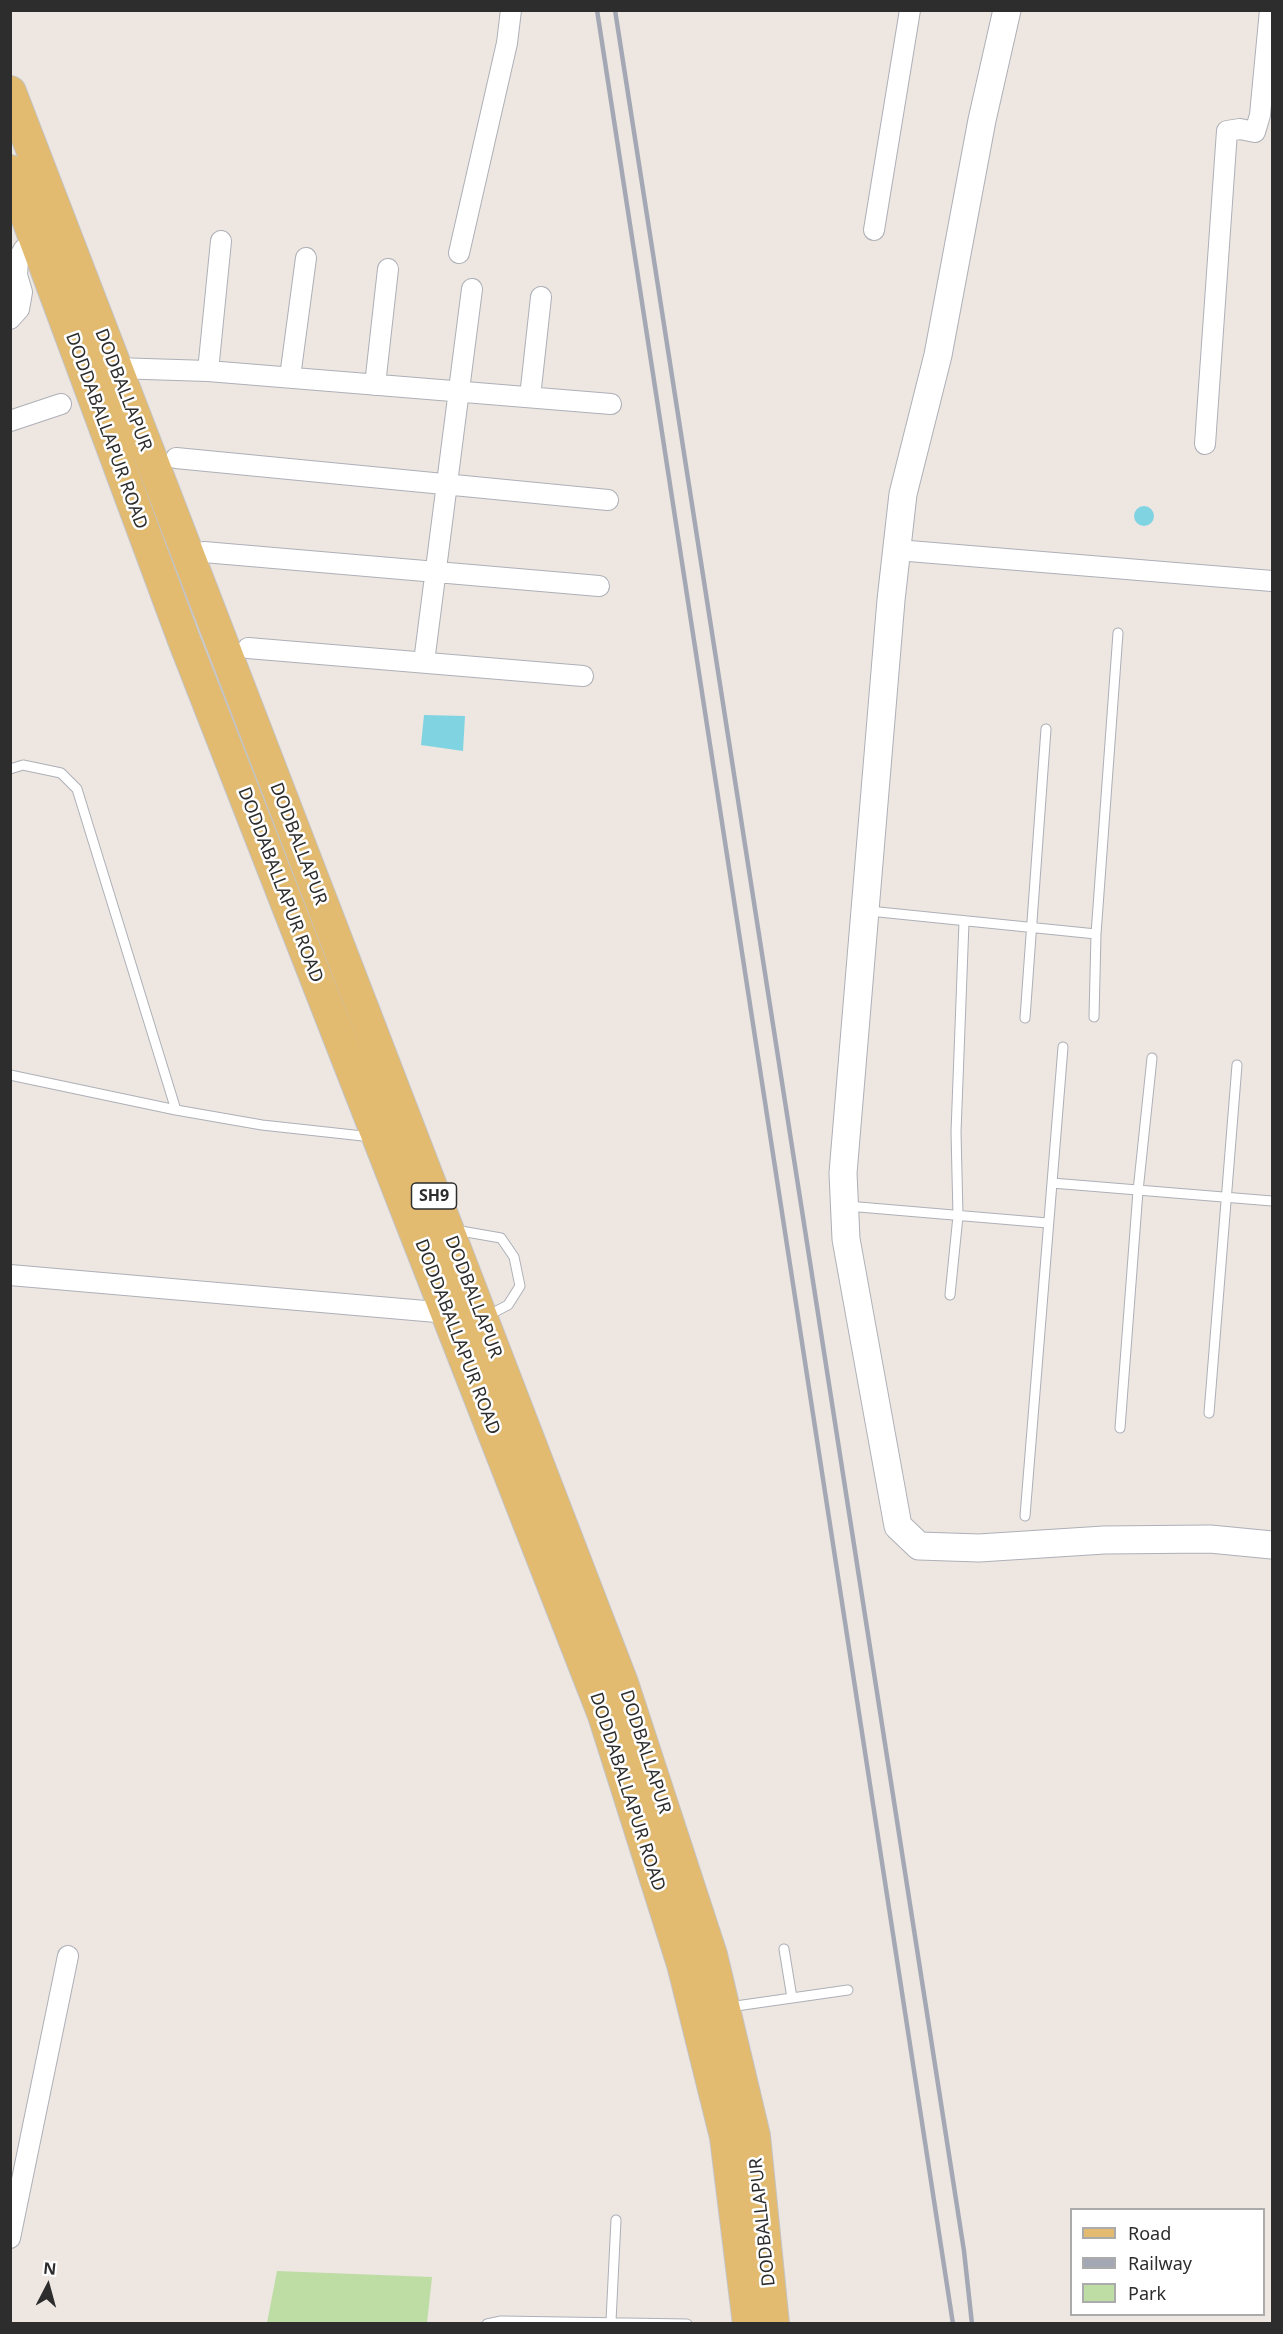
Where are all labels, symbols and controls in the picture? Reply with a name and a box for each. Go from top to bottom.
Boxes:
street label: DODBALLAPUR [90,326,156,454]
street label: DODDABALLAPUR ROAD [60,330,152,532]
street label: DODBALLAPUR [265,780,331,908]
street label: DODDABALLAPUR ROAD [233,784,327,986]
road number: SH9 [412,1183,456,1209]
street label: DODBALLAPUR [440,1233,506,1361]
street label: DODDABALLAPUR ROAD [410,1236,504,1438]
street label: DODBALLAPUR [615,1687,675,1817]
street label: DODDABALLAPUR ROAD [585,1690,669,1894]
street label: DODBALLAPUR [746,2157,780,2287]
legend [1070,2208,1265,2316]
text: Road [1128,2221,1171,2245]
text: Railway [1128,2251,1192,2275]
north arrow [18,2256,78,2316]
text: N [42,2256,57,2280]
text: Park [1128,2281,1166,2305]

